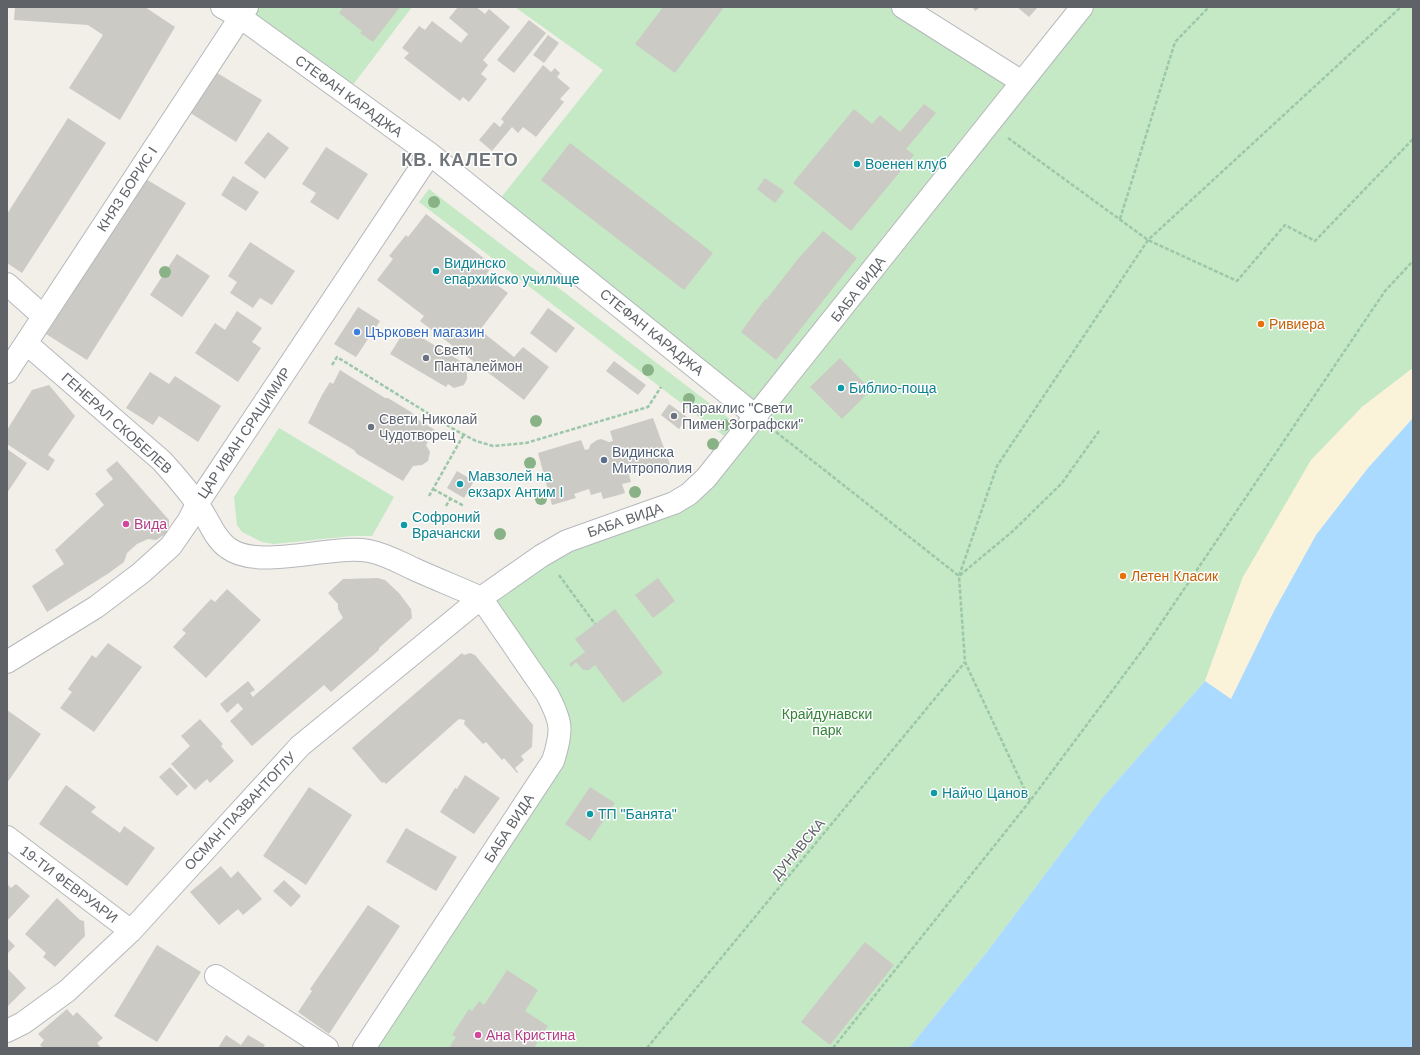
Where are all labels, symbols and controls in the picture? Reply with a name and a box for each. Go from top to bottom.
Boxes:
street label: СТЕФАН КАРАДЖА [292,52,406,141]
street label: КНЯЗ БОРИС I [94,144,160,234]
district label: КВ. КАЛЕТО [401,150,519,170]
place label: Военен клуб [865,156,947,172]
marker: Военен клуб [852,159,862,169]
street label: БАБА ВИДА [828,253,889,325]
place label: Видинско епархийско училище [444,255,580,287]
marker: Видинско епархийско училище [431,266,441,276]
street label: СТЕФАН КАРАДЖА [597,285,708,379]
place label: Ривиера [1269,316,1325,332]
marker: Ривиера [1256,319,1266,329]
place label: Църковен магазин [365,324,484,340]
marker: Църковен магазин [352,327,362,337]
place label: Свети Панталеймон [434,342,523,374]
marker: Свети Панталеймон [421,353,431,363]
street label: ЦАР ИВАН СРАЦИМИР [194,364,294,502]
street label: ГЕНЕРАЛ СКОБЕЛЕВ [59,369,175,477]
place label: Библио-поща [849,380,937,396]
marker: Библио-поща [836,383,846,393]
place label: Параклис "Свети Пимен Зографски" [682,400,803,432]
place label: Свети Николай Чудотворец [379,411,477,443]
marker: Параклис "Свети Пимен Зографски" [669,411,679,421]
marker: Свети Николай Чудотворец [366,422,376,432]
place label: Видинска Митрополия [612,444,692,476]
marker: Видинска Митрополия [599,455,609,465]
place label: Мавзолей на екзарх Антим I [468,468,564,500]
marker: Мавзолей на екзарх Антим I [455,479,465,489]
street label: БАБА ВИДА [585,499,665,540]
place label: Софроний Врачански [412,509,480,541]
place label: Вида [134,516,167,532]
marker: Вида [121,519,131,529]
marker: Софроний Врачански [399,520,409,530]
place label: Летен Класик [1131,568,1219,584]
marker: Летен Класик [1118,571,1128,581]
park label: Крайдунавски парк [782,706,872,738]
street label: ОСМАН ПАЗВАНТОГЛУ [181,749,299,873]
place label: Найчо Цанов [942,785,1028,801]
marker: Найчо Цанов [929,788,939,798]
street label: БАБА ВИДА [481,790,537,865]
place label: ТП "Банята" [598,806,677,822]
marker: ТП "Банята" [585,809,595,819]
street label: ДУНАВСКА [768,815,828,883]
street label: 19-ТИ ФЕВРУАРИ [17,842,121,926]
place label: Ана Кристина [486,1027,575,1043]
marker: Ана Кристина [473,1030,483,1040]

